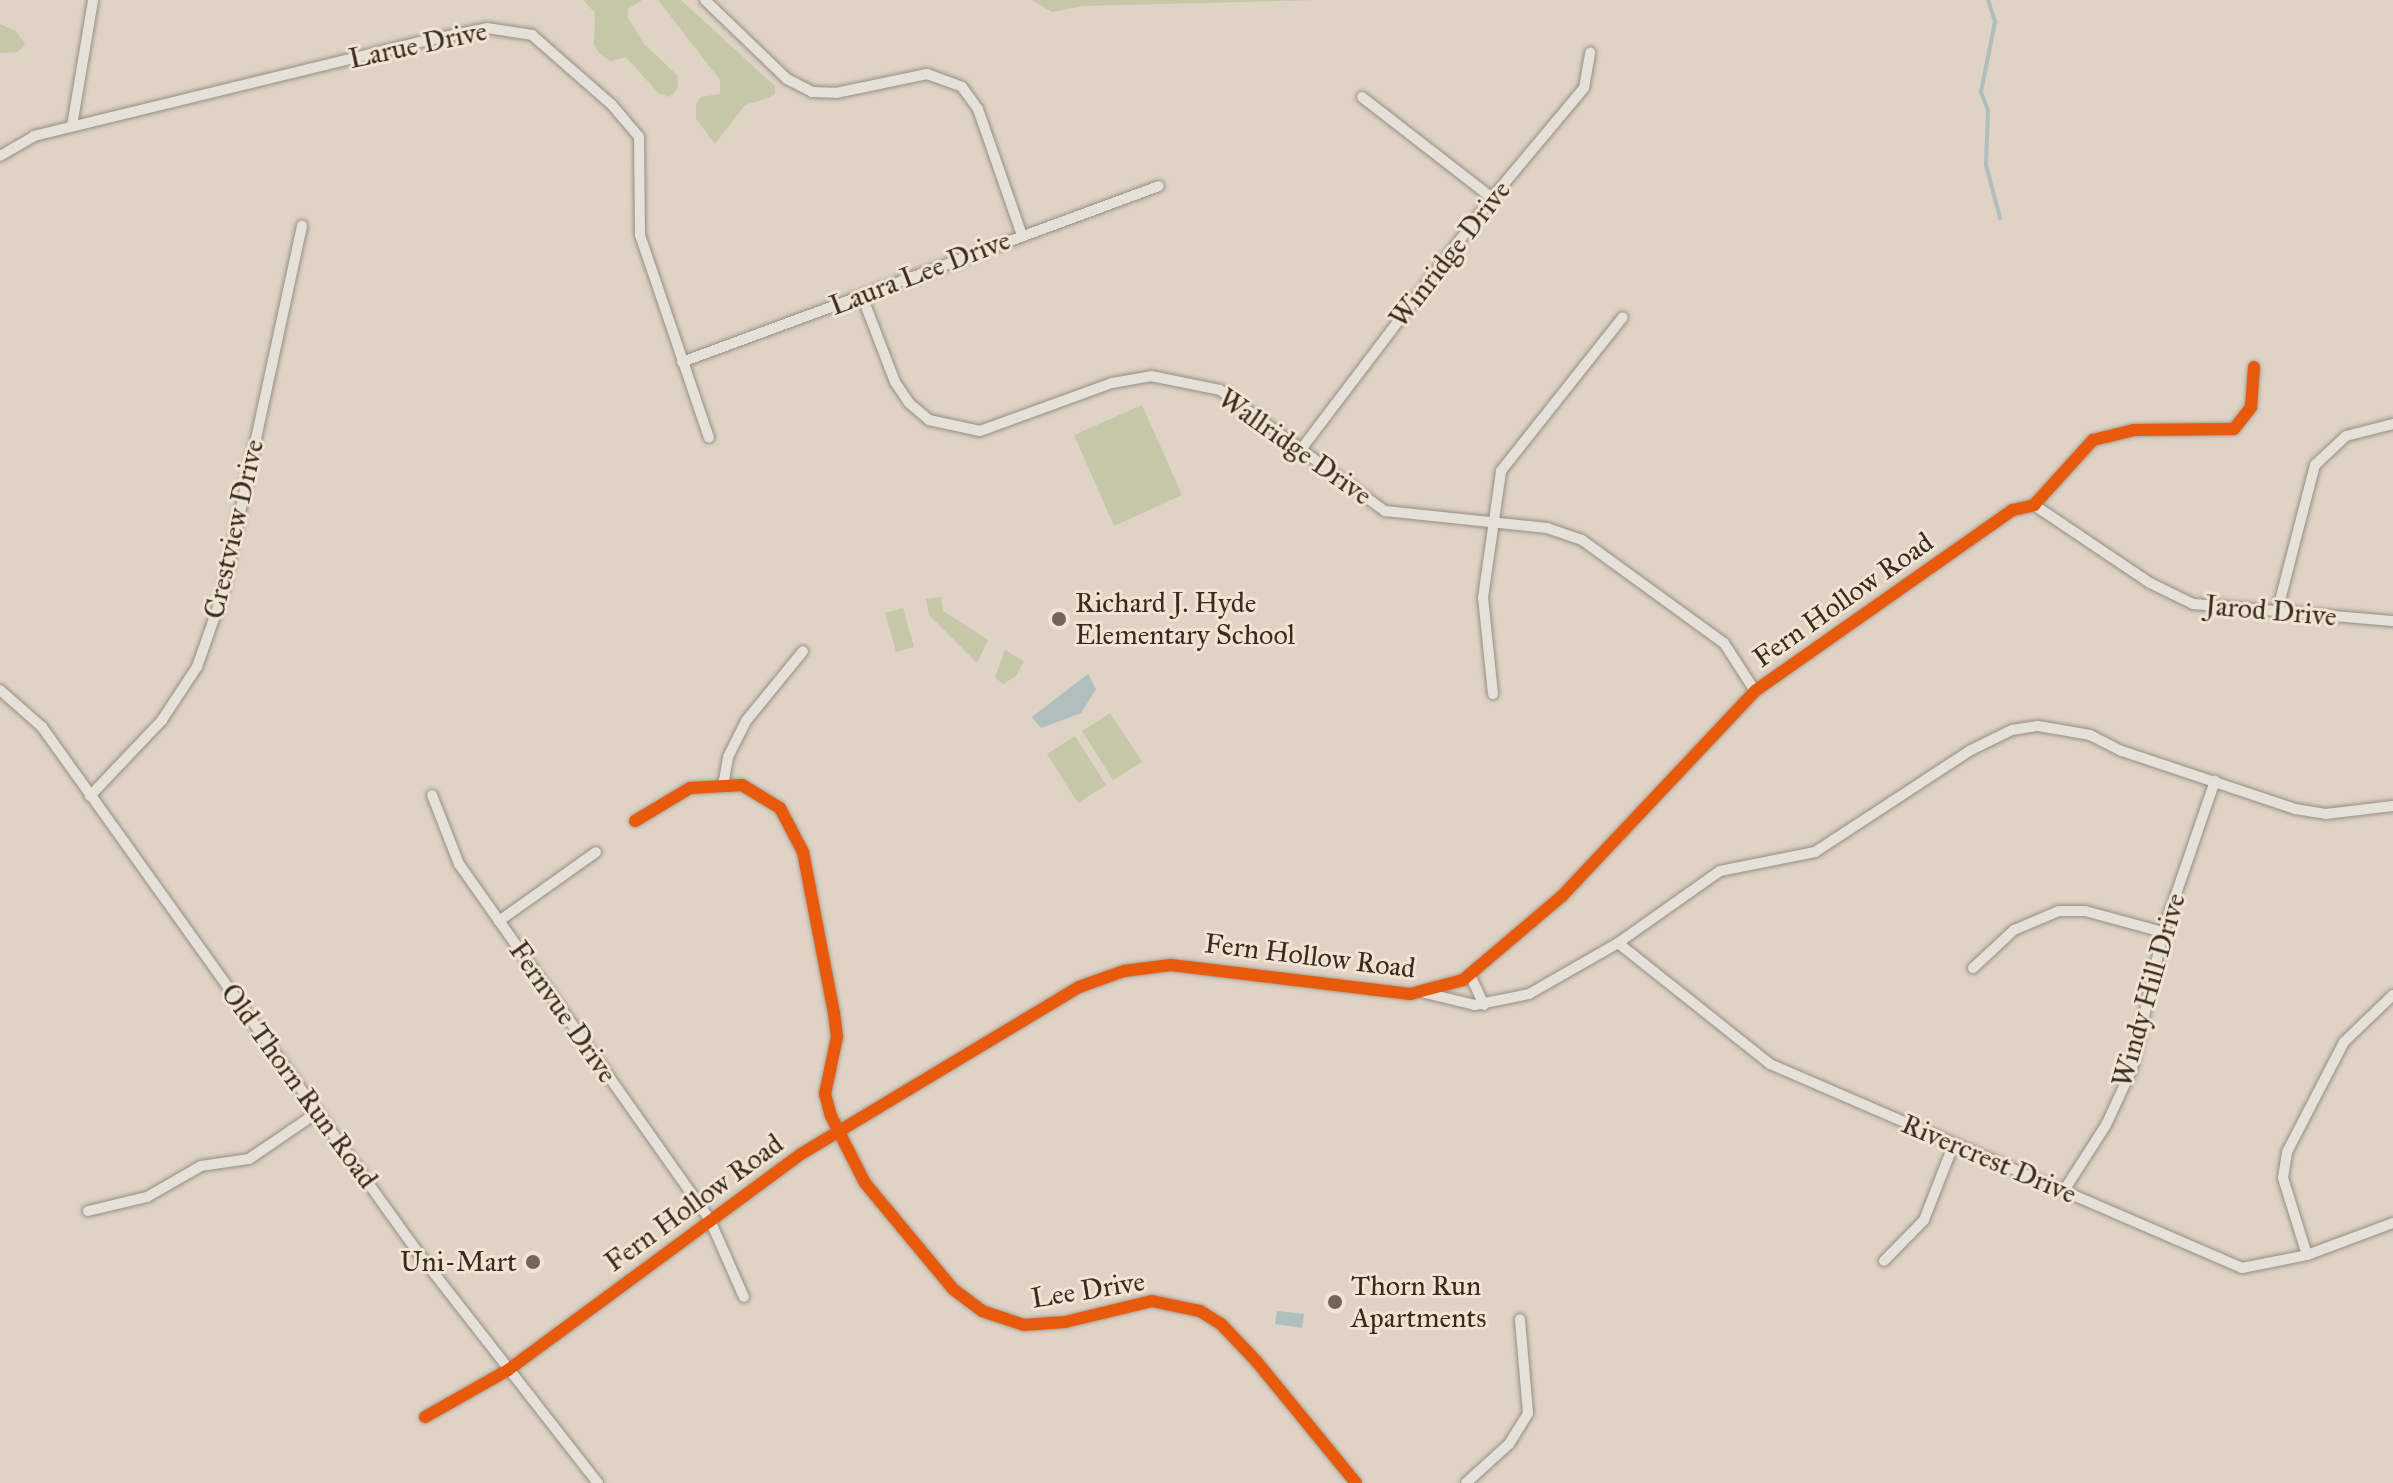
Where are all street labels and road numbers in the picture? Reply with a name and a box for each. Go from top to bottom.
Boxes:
street label: Larue Drive [346,14,490,76]
street label: Winridge Drive [1382,174,1518,334]
street label: Laura Lee Drive [825,223,1015,323]
street label: Wallridge Drive [1212,382,1378,512]
street label: Crestview Drive [197,436,271,622]
street label: Fern Hollow Road [1746,525,1940,675]
street label: Jarod Drive [2204,589,2338,633]
street label: Windy Hill Drive [2105,889,2193,1091]
street label: Fern Hollow Road [1203,926,1417,986]
street label: Fernvue Drive [502,935,624,1089]
street label: Old Thorn Run Road [213,977,385,1195]
street label: Rivercrest Drive [1896,1107,2082,1211]
street label: Fern Hollow Road [598,1127,790,1279]
street label: Lee Drive [1029,1264,1147,1316]

